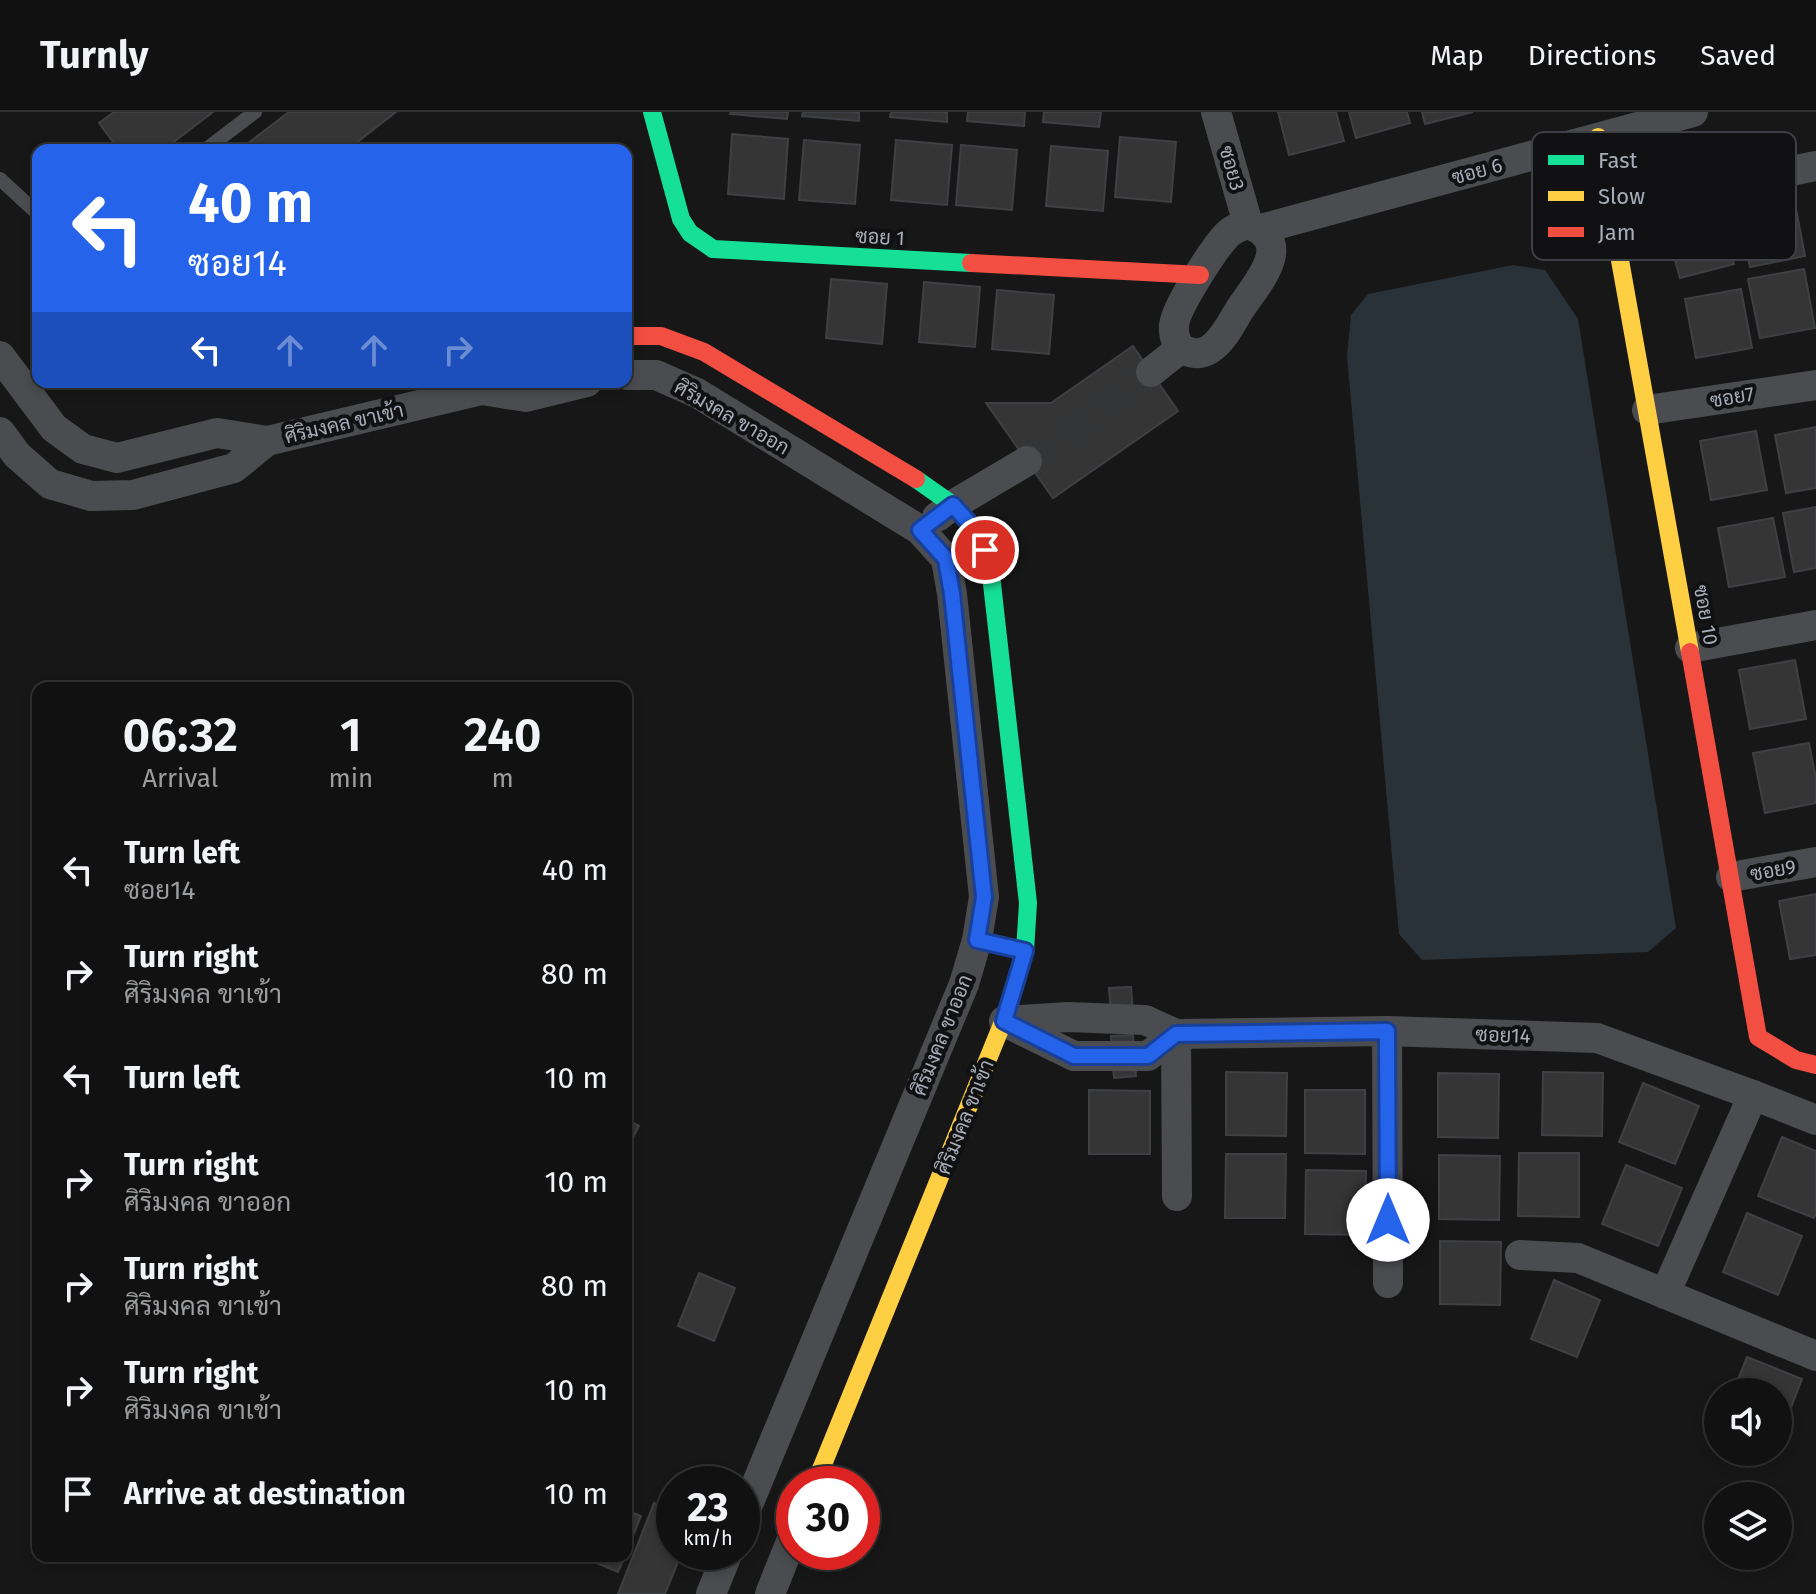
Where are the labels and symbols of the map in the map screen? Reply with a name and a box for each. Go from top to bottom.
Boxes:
legend [1532,132,1796,260]
street label: ซอย3 [1214,143,1250,193]
text: Fast [1598,147,1638,174]
street label: ซอย 6 [1449,153,1505,189]
text: Slow [1598,183,1645,210]
text: Jam [1598,219,1636,246]
street label: ซอย 1 [855,224,905,250]
street label: ศิริมงคล ขาออก [670,374,794,460]
street label: ซอย7 [1708,382,1756,412]
street label: ศิริมงคล ขาเข้า [282,398,406,448]
pin [951,516,1019,584]
street label: ซอย 10 [1689,583,1723,647]
street label: ซอย9 [1748,854,1798,886]
street label: ศิริมงคล ขาออก [907,971,977,1099]
street label: ซอย14 [1475,1022,1531,1048]
street label: ศิริมงคล ขาเข้า [931,1056,999,1178]
position arrow [1346,1178,1430,1262]
speed limit sign: 30 [776,1466,880,1570]

